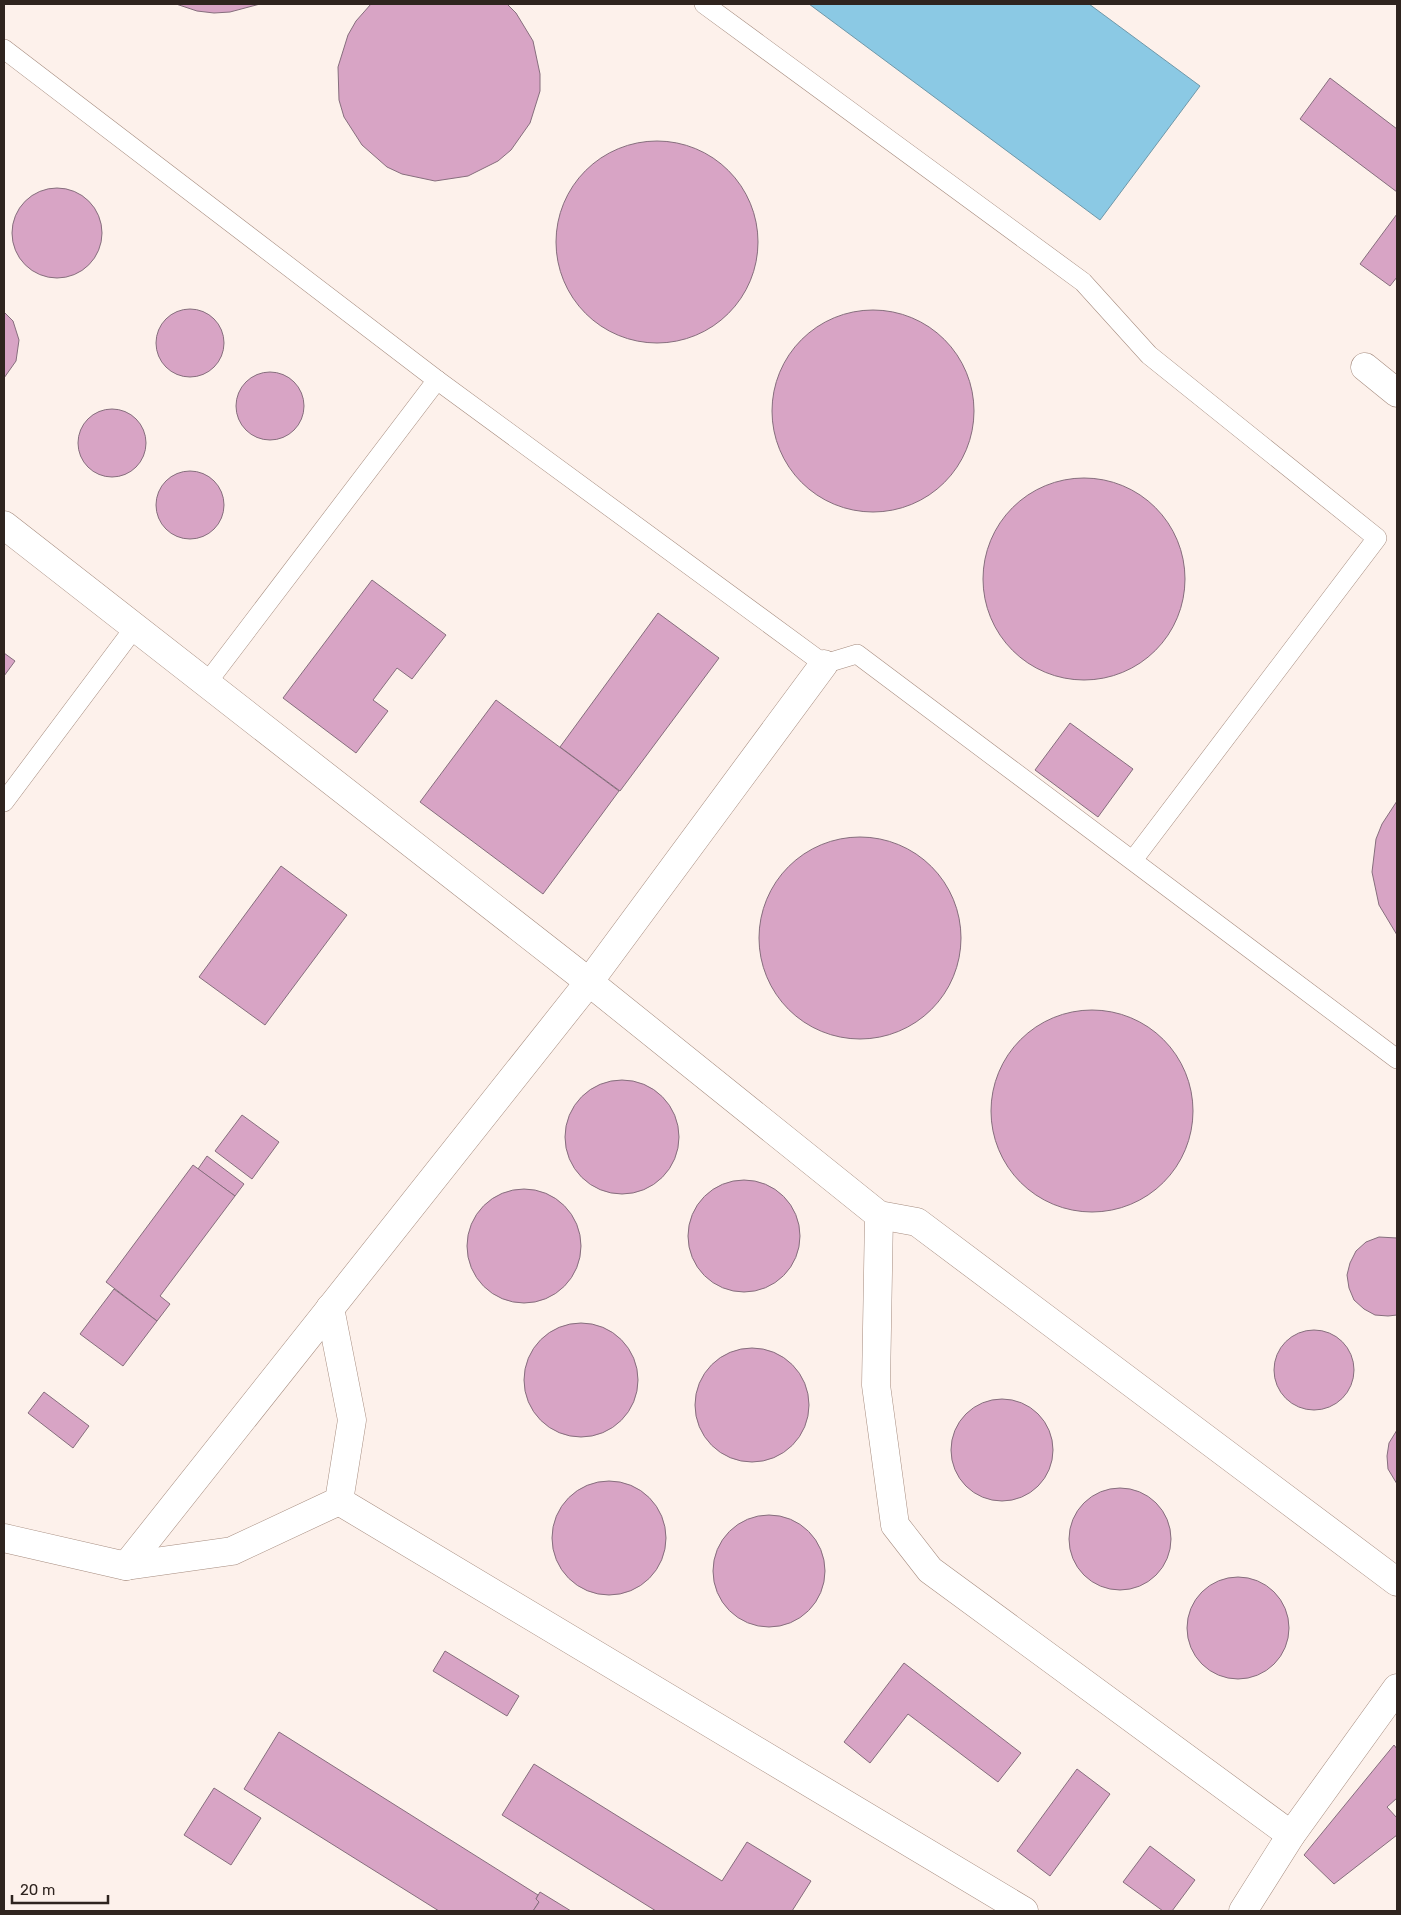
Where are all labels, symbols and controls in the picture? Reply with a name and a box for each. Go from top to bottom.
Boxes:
scale bar [12,1872,109,1904]
text: 20 m [20,1881,55,1899]

